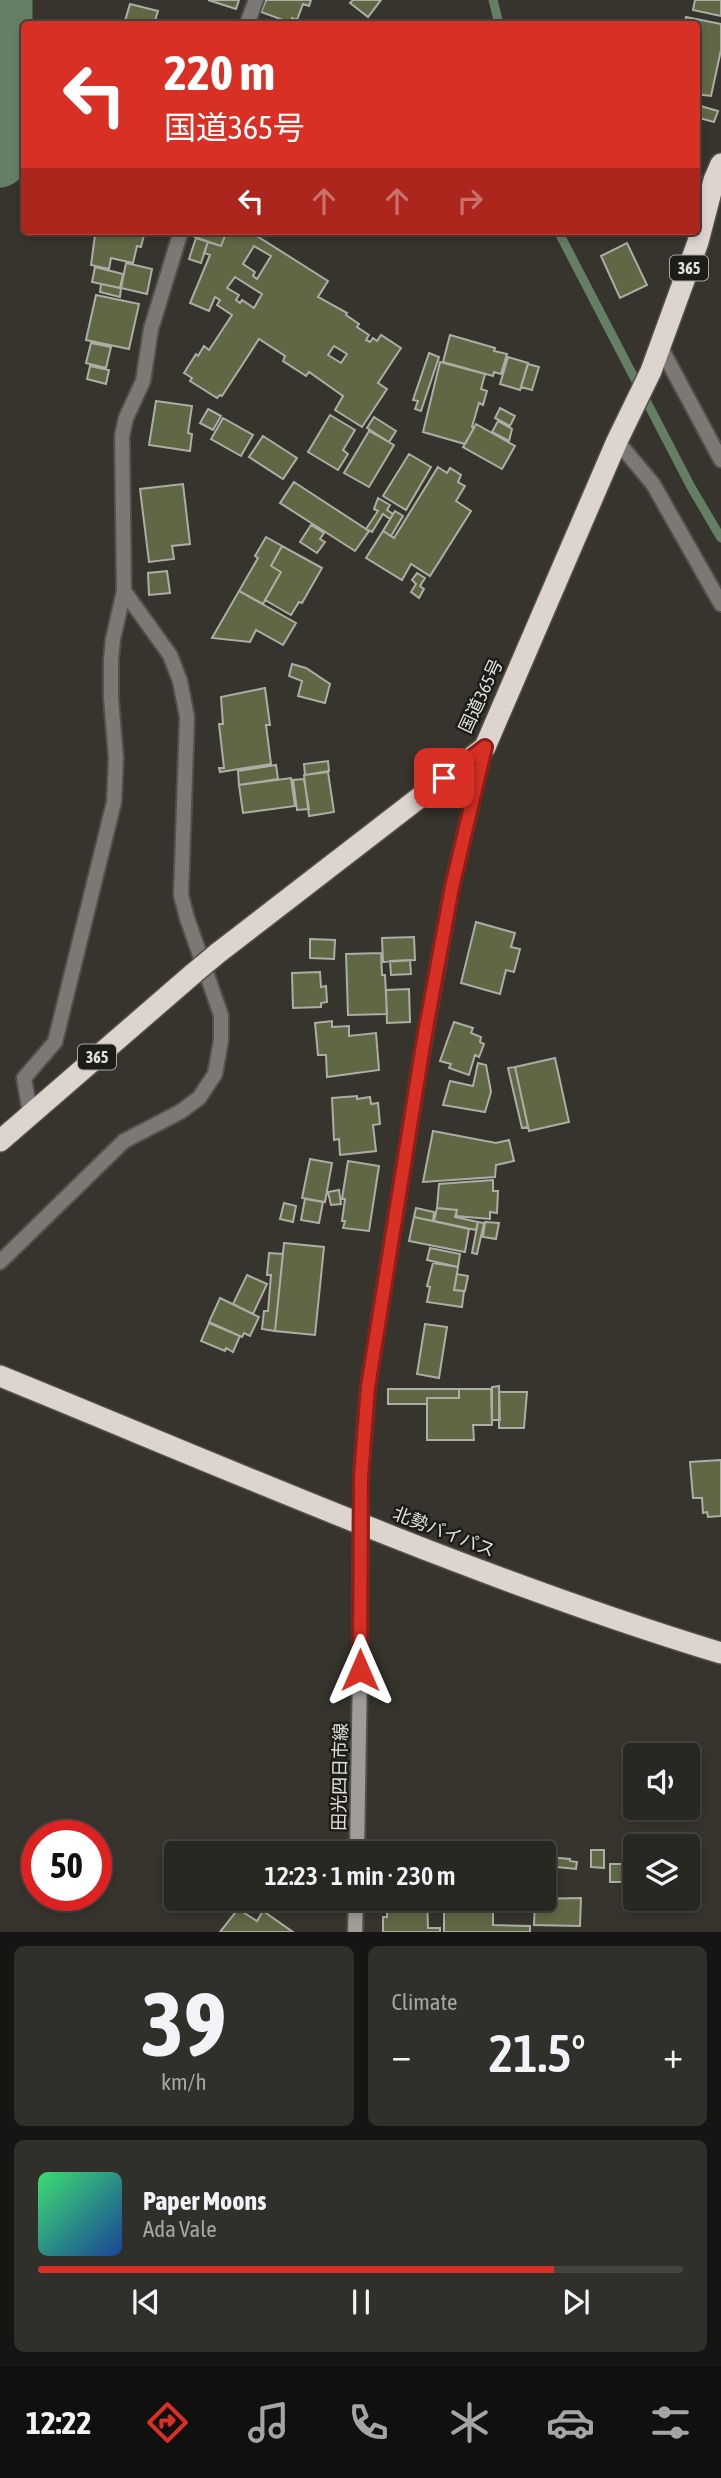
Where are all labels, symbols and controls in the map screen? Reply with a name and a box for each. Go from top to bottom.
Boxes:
text: 220 m [164,44,275,100]
icon: left [49,49,140,140]
text: 国道365号 [164,109,305,146]
icon: left [232,182,270,220]
icon: ahead [305,182,343,220]
icon: ahead [378,182,416,220]
icon: right [451,182,489,220]
road number: 365 [670,256,708,280]
street label: 国道365号 [454,655,507,736]
pin [414,748,474,808]
icon: arrive [425,759,463,797]
road number: 365 [78,1044,116,1070]
street label: 北勢バイパス [390,1502,498,1561]
position arrow [323,1633,397,1707]
street label: 田光四日市線 [328,1723,351,1831]
map controls [623,1743,700,1911]
button: sound [623,1743,700,1820]
speed limit sign: 50 [21,1820,112,1911]
button: layers [623,1834,700,1911]
text: 12:23 · 1 min · 230 m [265,1861,455,1891]
text: 39 [141,1971,227,2075]
text: Climate [392,1989,457,2015]
text: 21.5° [489,2023,586,2083]
text: − [392,2033,411,2076]
text: + [663,2033,683,2076]
text: km/h [161,2069,207,2095]
text: Paper Moons [143,2186,266,2216]
text: Ada Vale [143,2216,217,2242]
icon: previous [127,2283,165,2321]
icon: pause [342,2283,380,2321]
icon: next [557,2283,595,2321]
icon: directions [143,2398,192,2447]
icon: music [244,2398,293,2447]
icon: phone [344,2398,393,2447]
icon: climate [445,2398,494,2447]
icon: car [546,2398,595,2447]
icon: filters [646,2398,695,2447]
text: 12:22 [26,2404,92,2441]

